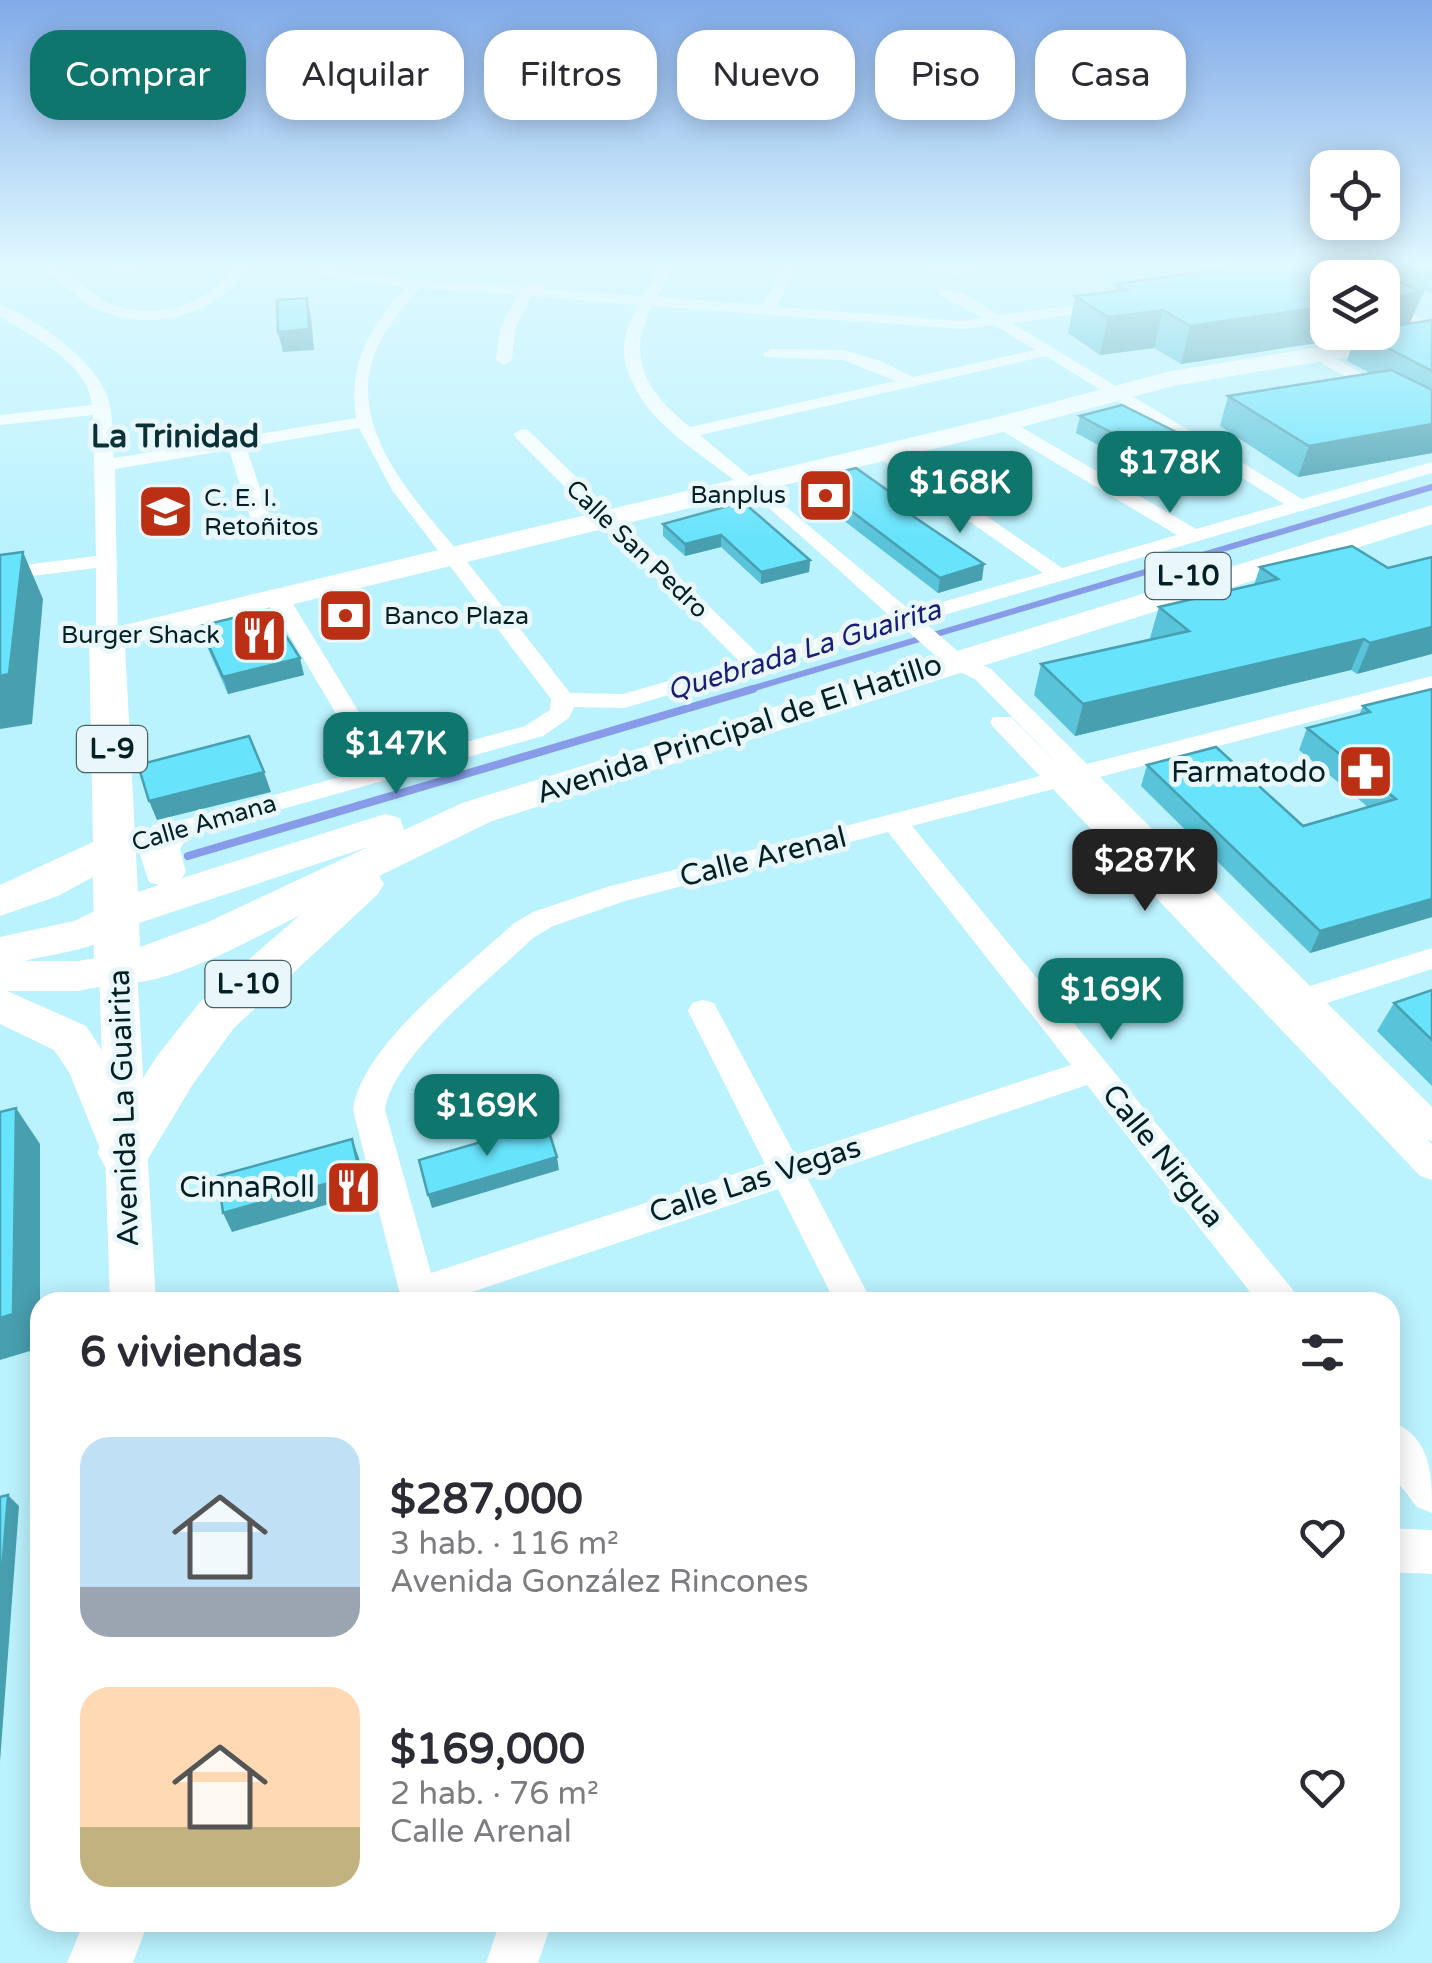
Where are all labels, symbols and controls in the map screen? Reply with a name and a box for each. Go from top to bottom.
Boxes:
chip: Comprar [30,30,246,120]
chip: Alquilar [266,30,464,120]
chip: Filtros [484,30,657,120]
chip: Nuevo [677,30,855,120]
chip: Piso [875,30,1015,120]
chip: Casa [1035,30,1186,120]
map controls [1310,150,1400,350]
button: locate [1310,150,1400,240]
button: layers [1310,260,1400,350]
district label: La Trinidad [91,418,259,456]
pin: $178K [1100,431,1240,516]
text: $178K [1119,444,1221,482]
pin: $168K [890,451,1030,536]
text: $168K [909,464,1011,502]
bank icon: Banplus [795,465,855,525]
street label: Calle San Pedro [560,473,714,625]
place label: Banplus [690,480,786,510]
school or university icon: C. E. I. Retoñitos [135,482,195,542]
place label: C. E. I. Retoñitos [204,483,319,542]
road number: L-10 [1146,553,1230,599]
bank icon: Banco Plaza [315,586,375,646]
water label: Quebrada La Guairita [663,592,946,708]
place label: Banco Plaza [384,601,529,631]
restaurant icon: Burger Shack [229,605,289,665]
place label: Burger Shack [61,620,220,650]
street label: Avenida Principal de El Hatillo [531,646,947,812]
pin: $147K [326,712,466,797]
text: $147K [345,725,447,763]
road number: L-9 [77,726,147,772]
pharmacy icon: Farmatodo [1335,742,1395,802]
place label: Farmatodo [1171,754,1326,791]
street label: Calle Amana [128,788,280,858]
street label: Calle Arenal [676,818,850,896]
pin: $287K [1075,829,1215,914]
text: $287K [1094,842,1196,880]
pin: $169K [1041,958,1181,1043]
road number: L-10 [206,961,290,1007]
street label: Avenida La Guairita [101,969,147,1247]
text: $169K [1060,971,1162,1009]
pin: $169K [417,1074,557,1159]
street label: Calle Nirgua [1094,1077,1232,1235]
text: $169K [436,1087,538,1125]
street label: Calle Las Vegas [645,1128,865,1232]
restaurant icon: CinnaRoll [324,1157,384,1217]
place label: CinnaRoll [179,1169,315,1206]
icon: filters [1295,1325,1350,1380]
text: 6 viviendas [80,1327,302,1378]
text: $287,000 [390,1474,583,1525]
icon: home [160,1477,280,1597]
icon: heart [1295,1510,1350,1565]
text: 3 hab. · 116 m² [390,1525,619,1563]
text: Avenida González Rincones [390,1563,809,1601]
text: $169,000 [390,1724,585,1775]
icon: home [160,1727,280,1847]
icon: heart [1295,1760,1350,1815]
text: 2 hab. · 76 m² [390,1775,599,1813]
text: Calle Arenal [390,1813,572,1851]

